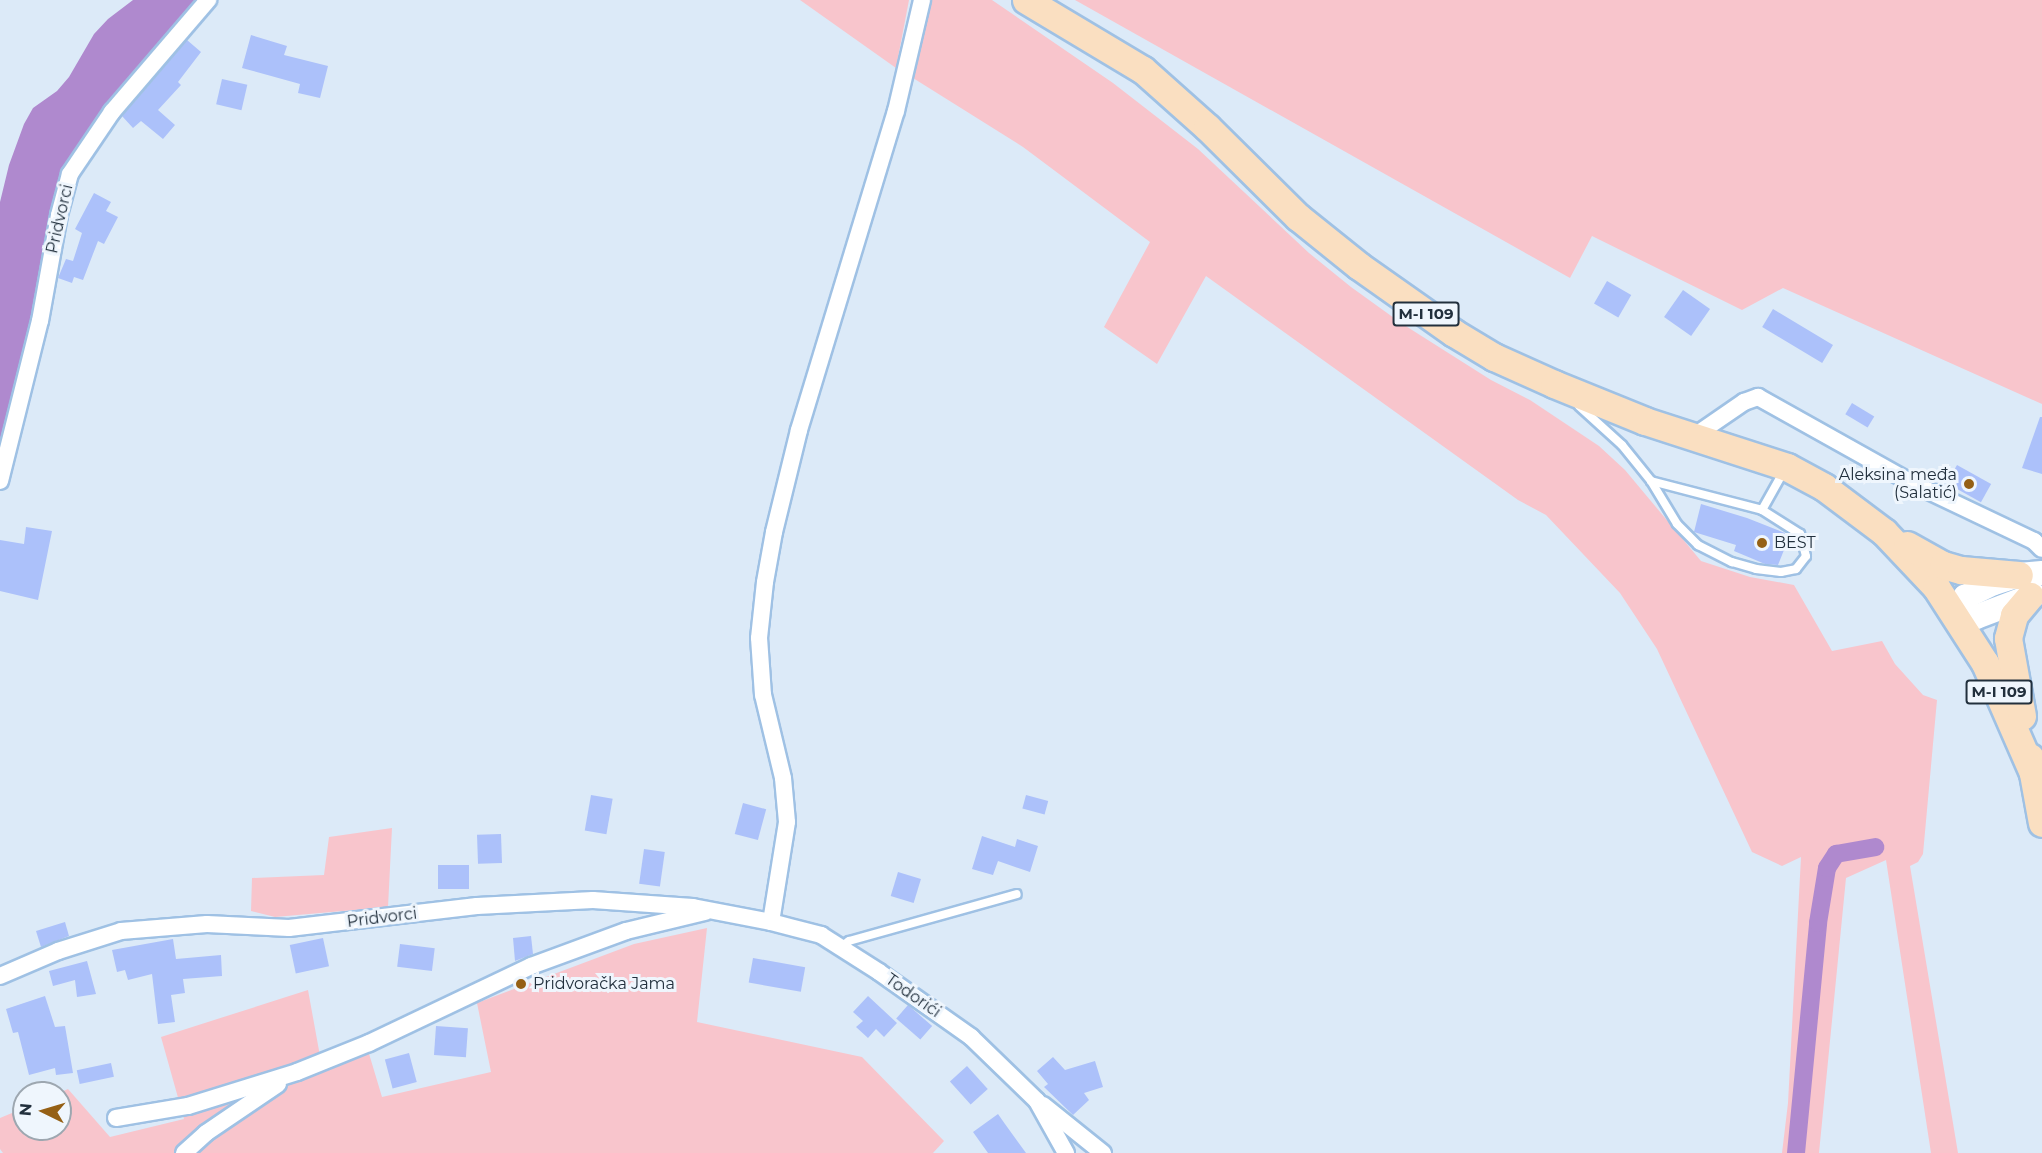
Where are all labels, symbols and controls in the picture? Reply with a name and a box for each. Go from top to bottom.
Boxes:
street label: Pridvorci [43,183,77,255]
road number: M-I 109 [1392,302,1460,326]
place label: Aleksina međa (Salatić) [1839,465,1957,503]
marker: Aleksina međa (Salatić) [1962,477,1976,491]
place label: BEST [1774,533,1816,553]
marker: BEST [1755,536,1769,550]
road number: M-I 109 [1964,680,2034,704]
street label: Pridvorci [346,904,418,932]
street label: Todorići [882,970,944,1022]
place label: Pridvoračka Jama [533,974,675,994]
marker: Pridvoračka Jama [514,977,528,991]
north arrow [12,1081,72,1141]
text: N [16,1102,36,1117]

